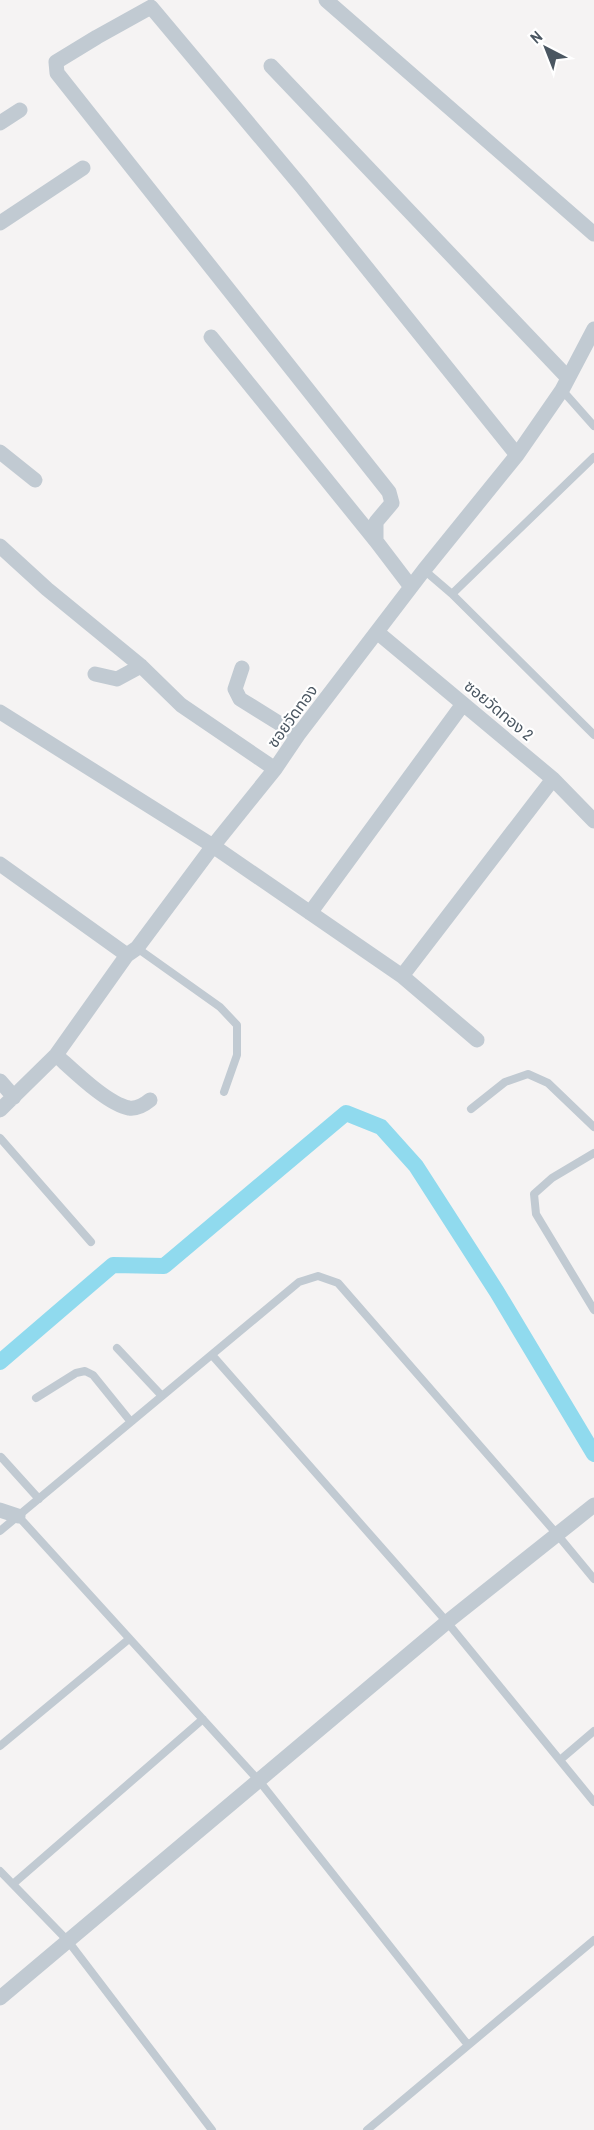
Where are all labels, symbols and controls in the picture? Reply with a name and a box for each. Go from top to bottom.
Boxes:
north arrow [516,18,576,78]
text: N [525,26,547,48]
street label: ซอยวัดทอง 2 [460,675,538,745]
street label: ซอยวัดทอง [262,680,322,752]

